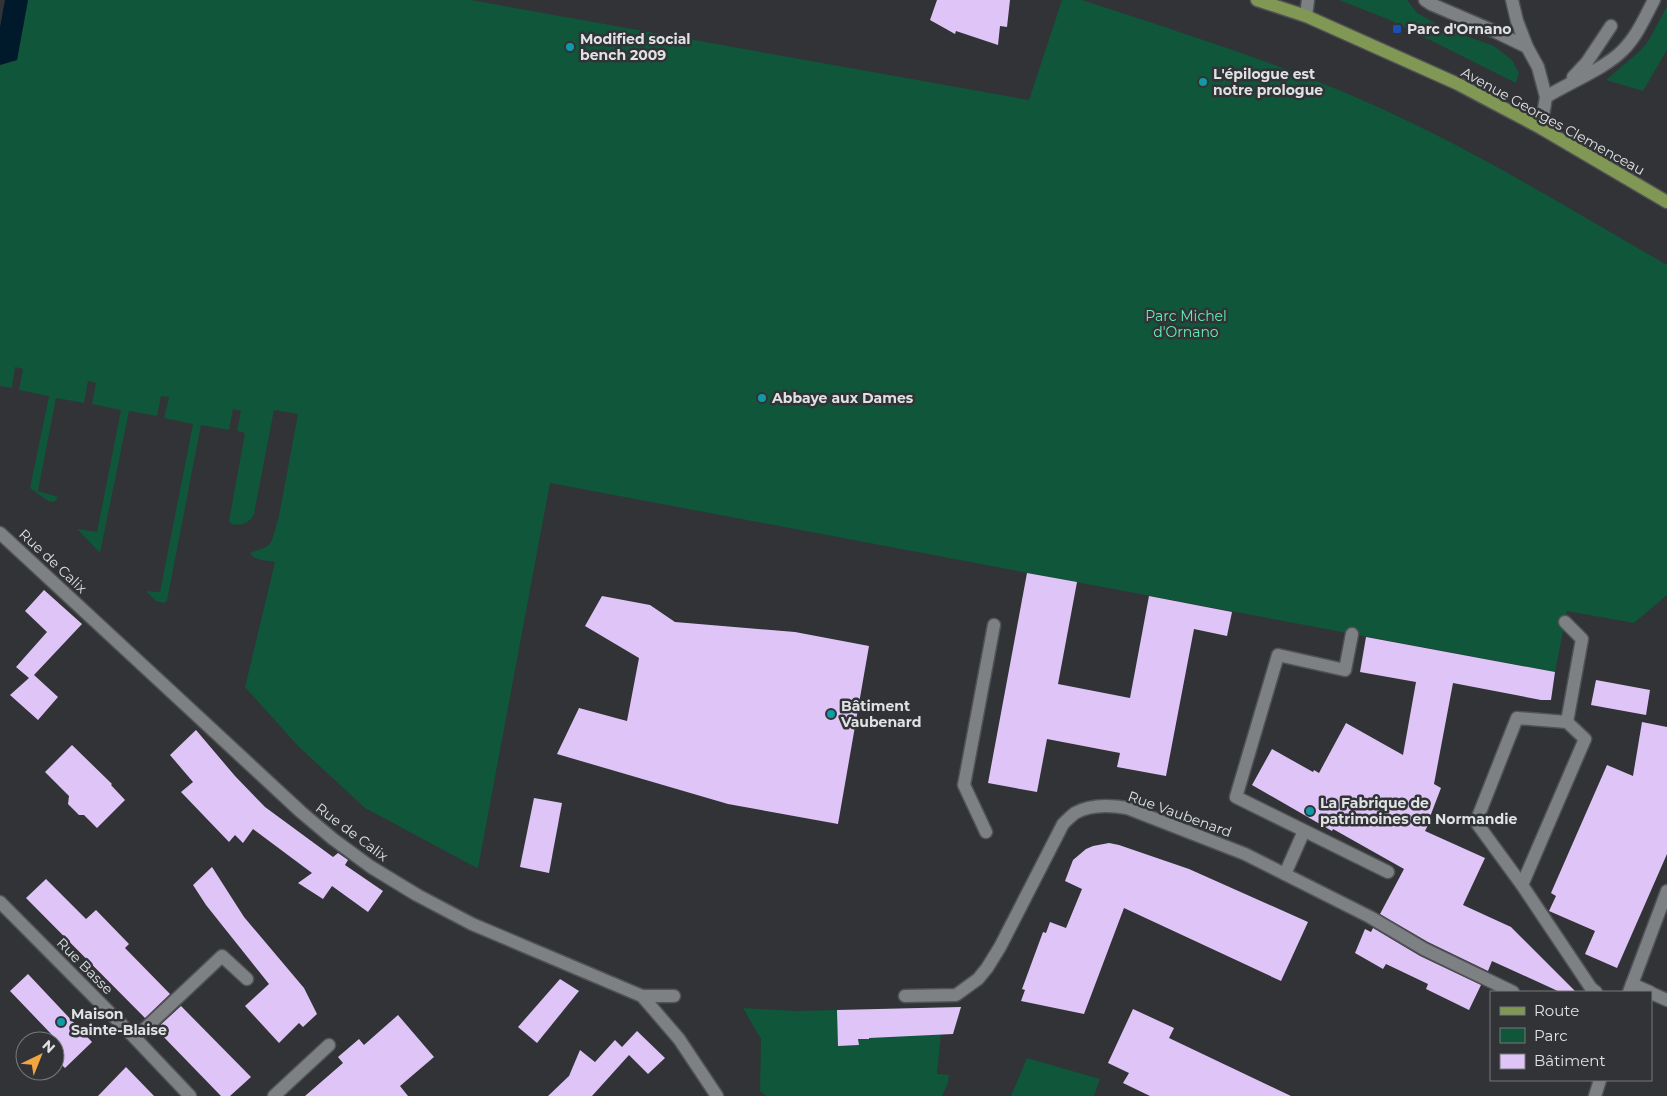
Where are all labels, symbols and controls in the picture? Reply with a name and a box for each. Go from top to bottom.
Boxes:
place label: Parc d'Ornano [1407,20,1512,38]
marker: Parc d'Ornano [1391,23,1403,35]
place label: Modified social bench 2009 [580,30,691,64]
marker: Modified social bench 2009 [564,41,576,53]
street label: Avenue Georges Clemenceau [1458,63,1648,179]
place label: L'épilogue est notre prologue [1213,65,1323,99]
marker: L'épilogue est notre prologue [1197,76,1209,88]
park label: Parc Michel d'Ornano [1145,307,1227,341]
place label: Abbaye aux Dames [771,389,914,407]
marker: Abbaye aux Dames [756,392,768,404]
street label: Rue de Calix [15,525,91,597]
place label: Bâtiment Vaubenard [840,697,921,731]
marker: Bâtiment Vaubenard [825,708,837,720]
street label: Rue Vaubenard [1126,787,1234,841]
place label: La Fabrique de patrimoines en Normandie [1320,794,1517,828]
street label: Rue de Calix [312,799,392,865]
marker: La Fabrique de patrimoines en Normandie [1304,805,1316,817]
street label: Rue Basse [53,934,117,998]
legend [1490,991,1652,1081]
text: Route [1534,1001,1579,1020]
place label: Maison Sainte-Blaise [71,1005,167,1039]
marker: Maison Sainte-Blaise [55,1016,67,1028]
text: Parc [1534,1026,1568,1045]
north arrow [15,1031,65,1081]
text: N [39,1036,59,1057]
text: Bâtiment [1534,1051,1606,1070]

